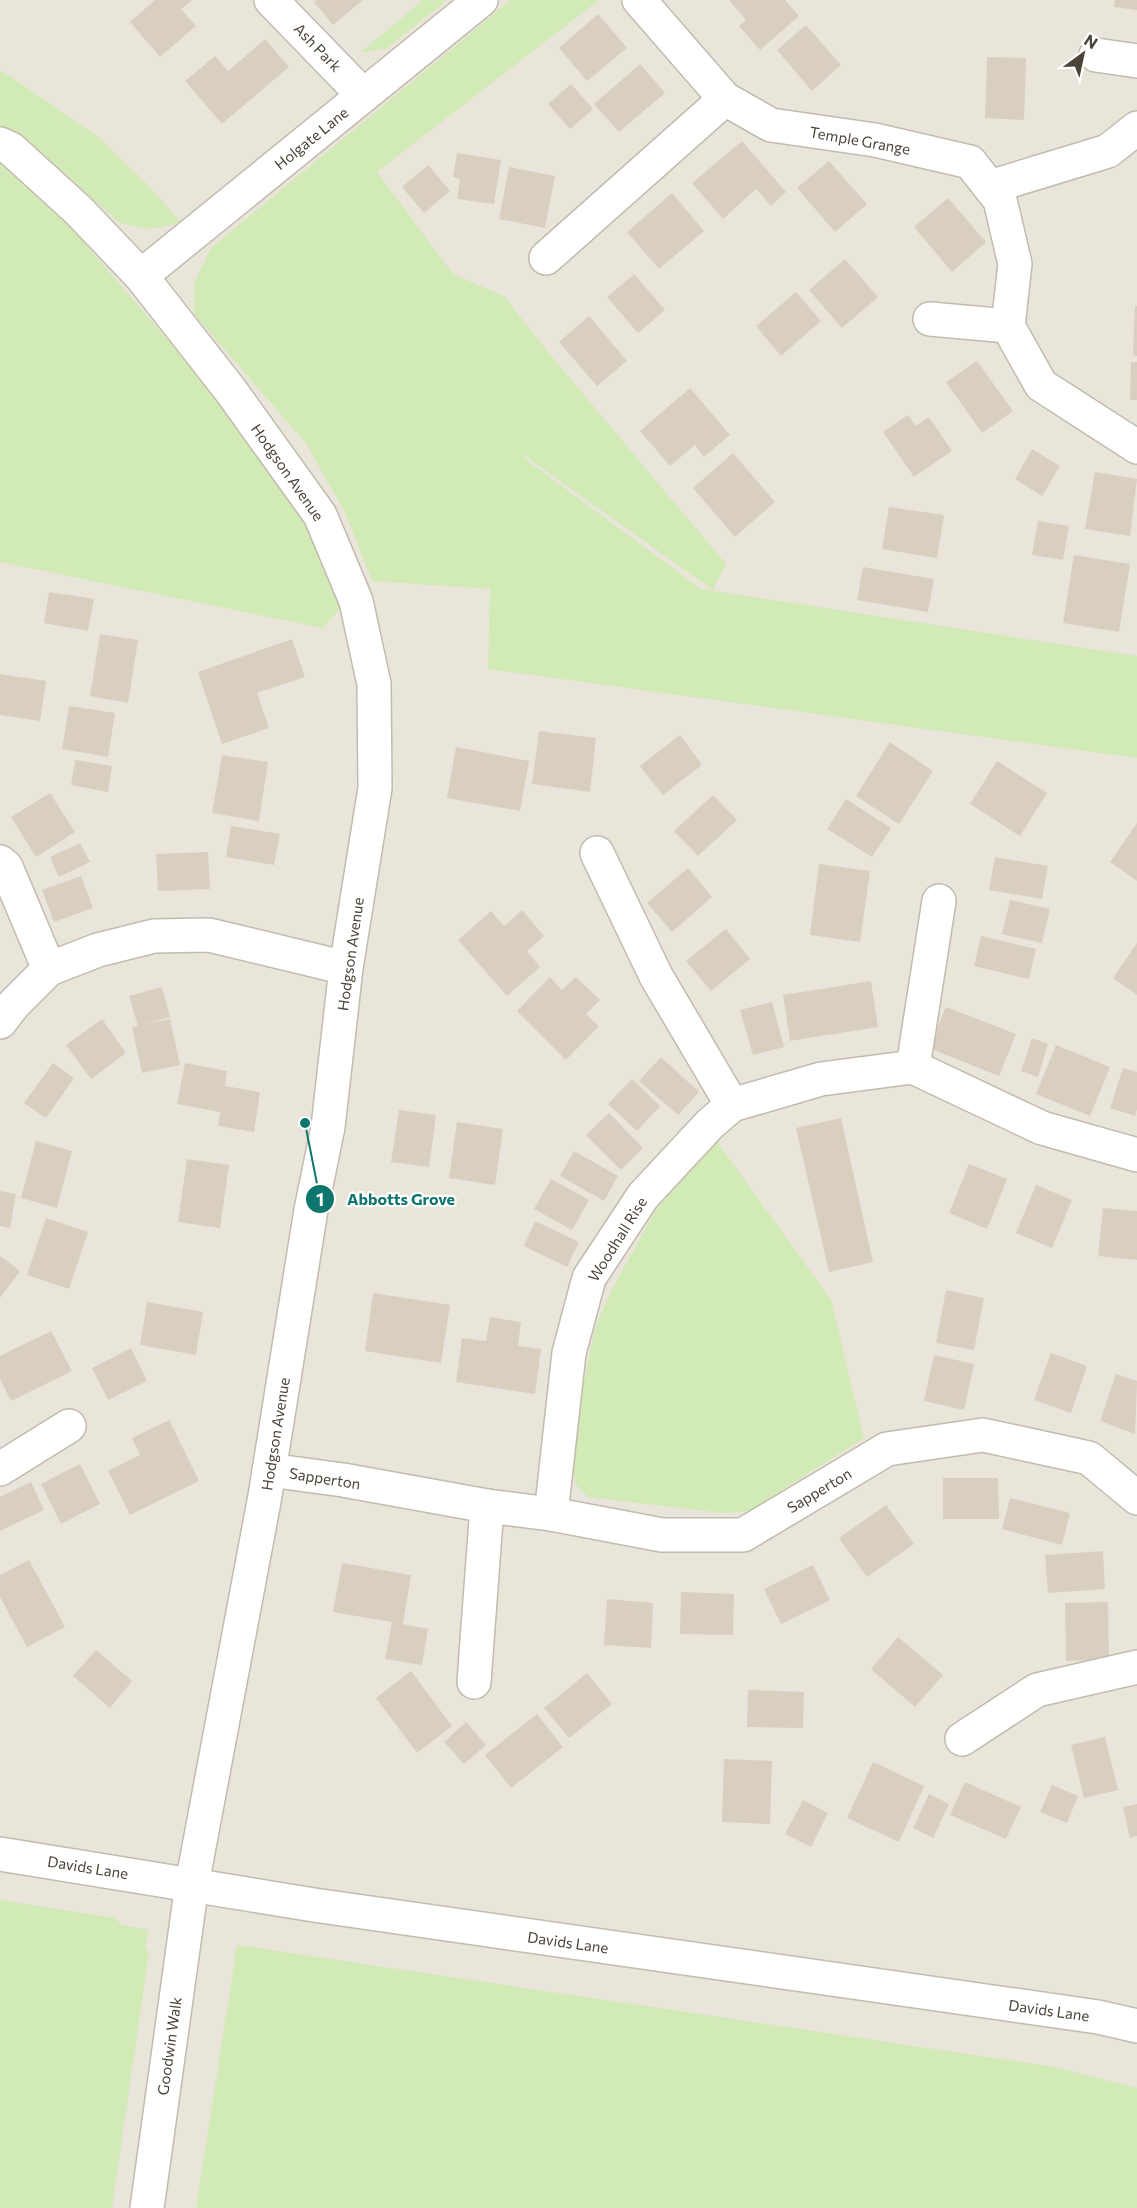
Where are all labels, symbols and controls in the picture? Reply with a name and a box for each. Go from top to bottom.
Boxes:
street label: Ash Park [291,19,345,75]
north arrow [1053,24,1113,84]
text: N [1081,30,1102,52]
street label: Holgate Lane [270,103,352,173]
street label: Temple Grange [808,122,912,158]
street label: Hodgson Avenue [248,420,328,524]
street label: Hodgson Avenue [333,896,367,1012]
callout: Abbotts Grove [305,1182,467,1216]
text: 1 [316,1188,324,1210]
text: Abbotts Grove [347,1189,455,1208]
street label: Woodhall Rise [584,1193,650,1285]
street label: Hodgson Avenue [257,1376,293,1492]
street label: Sapperton [288,1463,362,1493]
street label: Sapperton [784,1464,854,1516]
street label: Davids Lane [46,1852,130,1882]
street label: Davids Lane [526,1927,610,1957]
street label: Davids Lane [1007,1995,1091,2025]
street label: Goodwin Walk [153,1996,185,2096]

